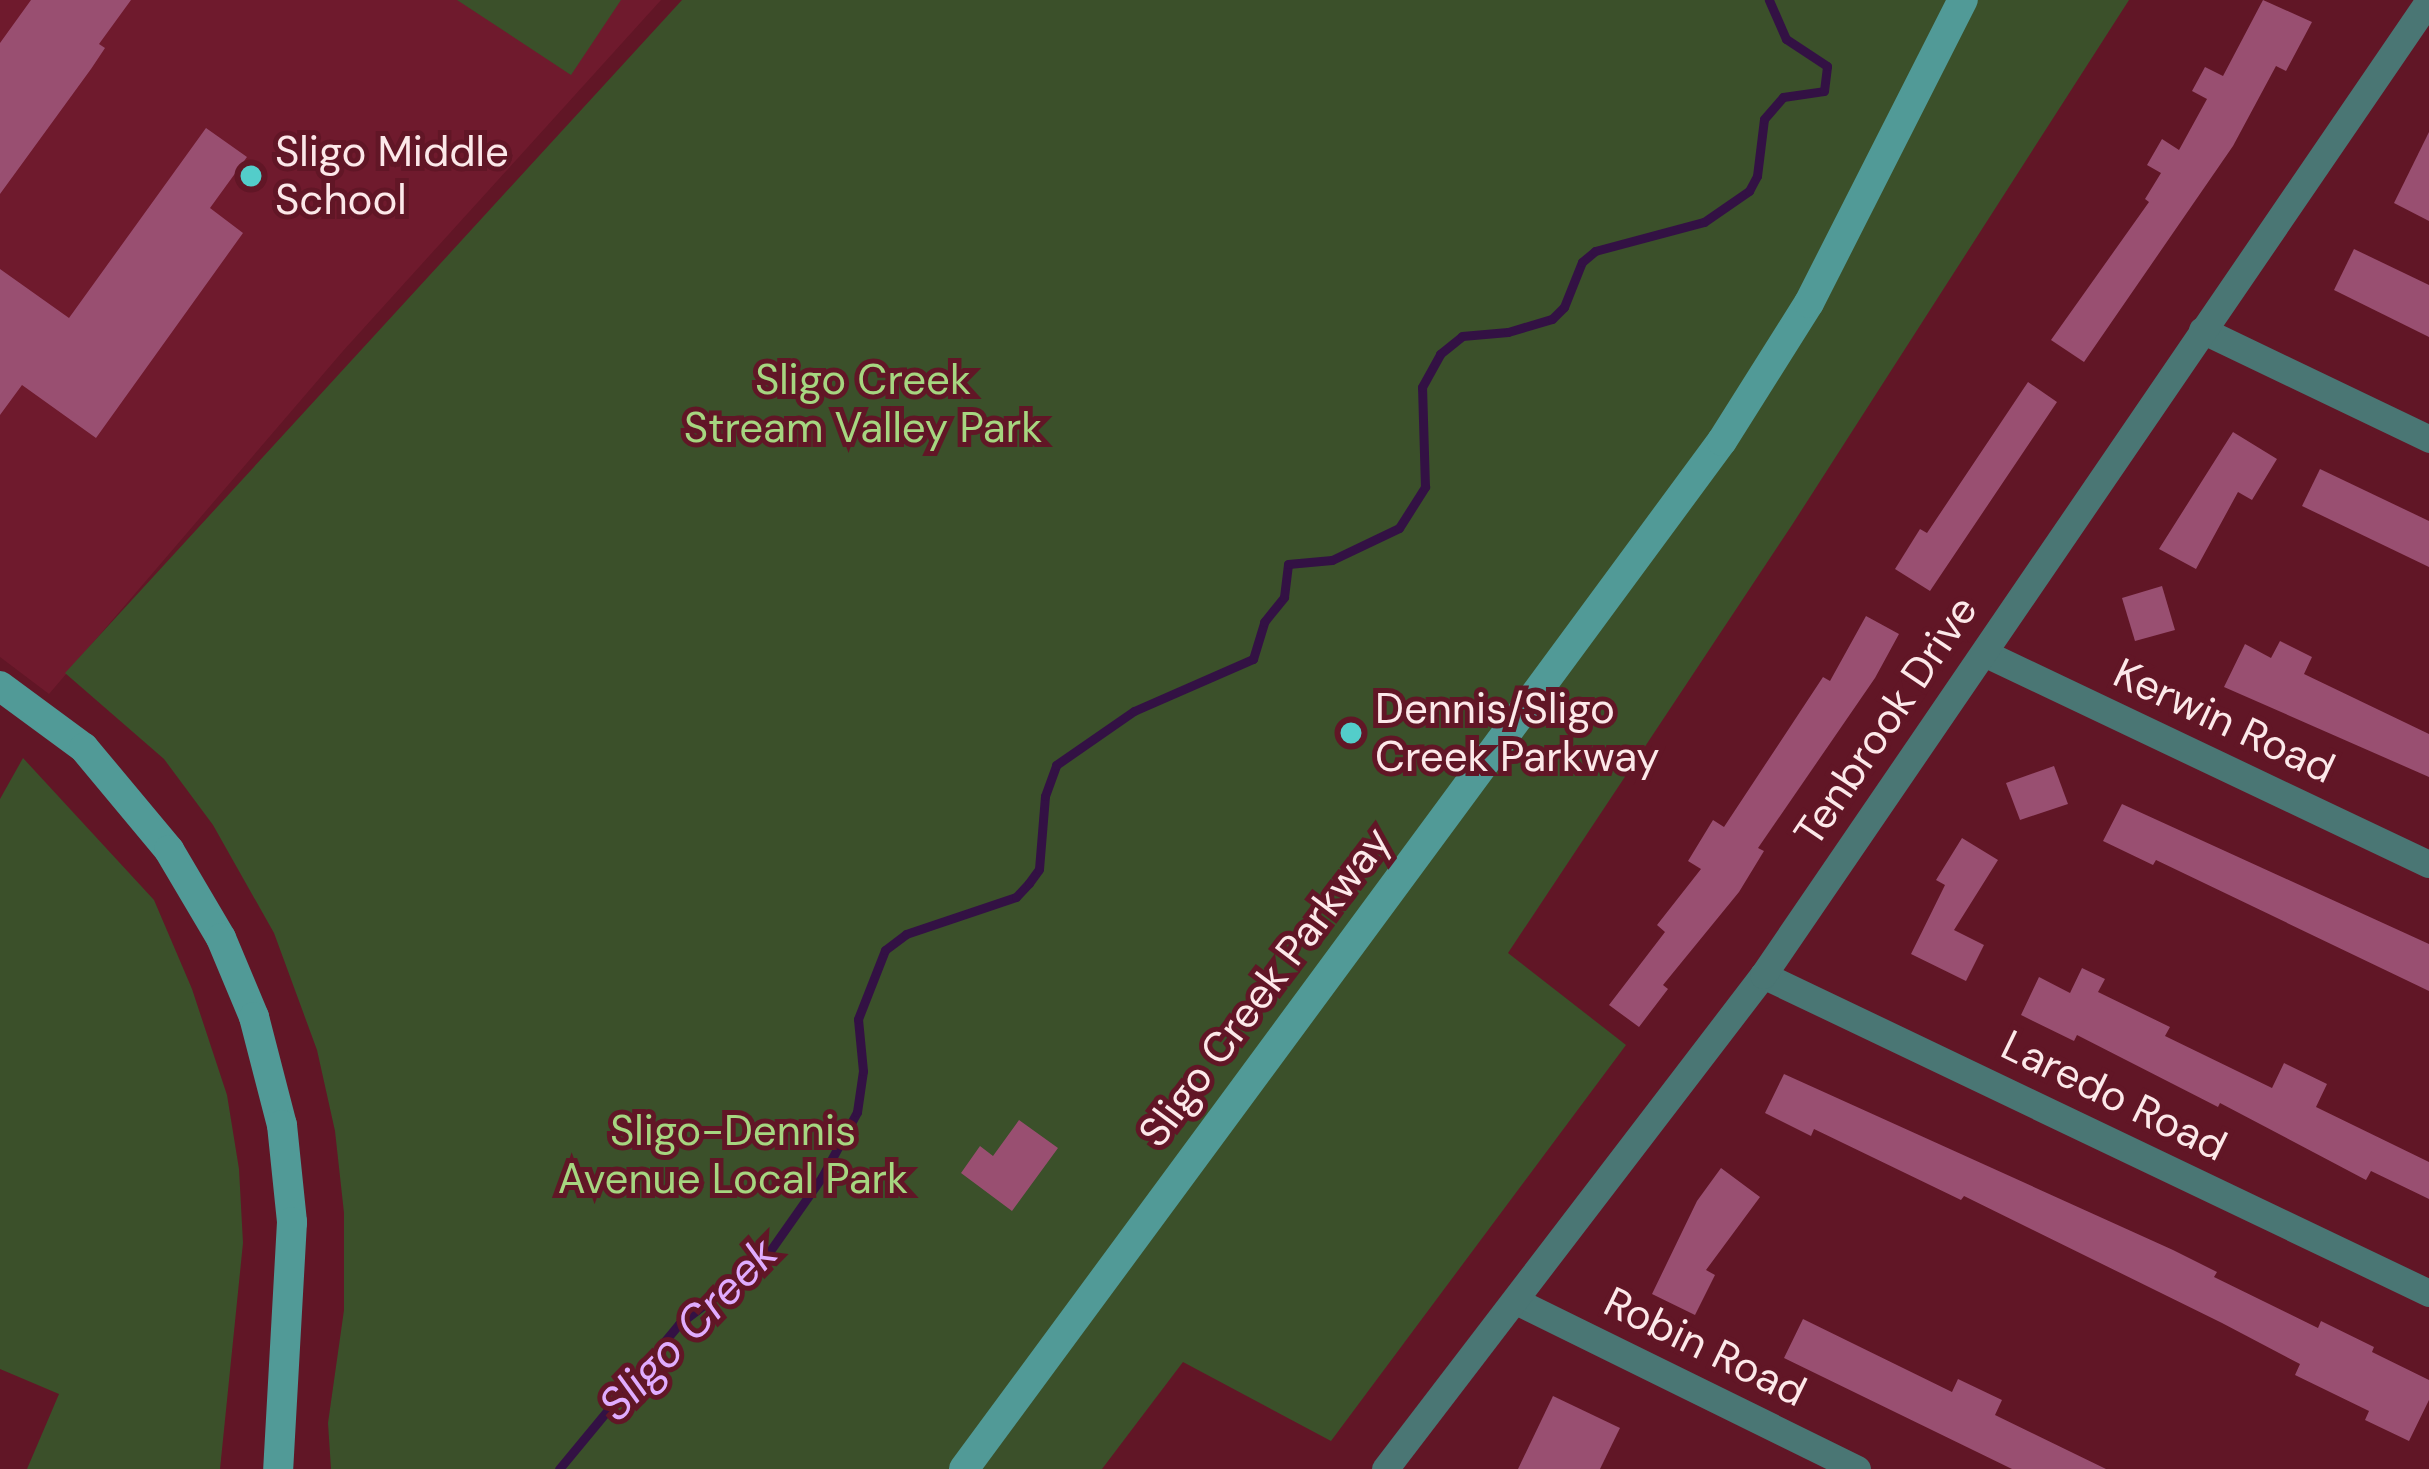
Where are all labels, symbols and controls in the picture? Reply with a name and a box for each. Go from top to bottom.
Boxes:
place label: Sligo Middle School [275,127,509,225]
marker: Sligo Middle School [238,163,264,189]
park label: Sligo Creek Stream Valley Park [684,355,1042,454]
street label: Tenbrook Drive [1784,587,1988,855]
street label: Kerwin Road [2106,648,2342,794]
place label: Dennis/Sligo Creek Parkway [1375,684,1660,783]
marker: Dennis/Sligo Creek Parkway [1338,720,1364,746]
street label: Sligo Creek Parkway [1128,817,1402,1157]
street label: Laredo Road [1993,1020,2235,1172]
park label: Sligo-Dennis Avenue Local Park [558,1106,908,1204]
water label: Sligo Creek [587,1226,789,1432]
street label: Robin Road [1596,1277,1814,1417]

